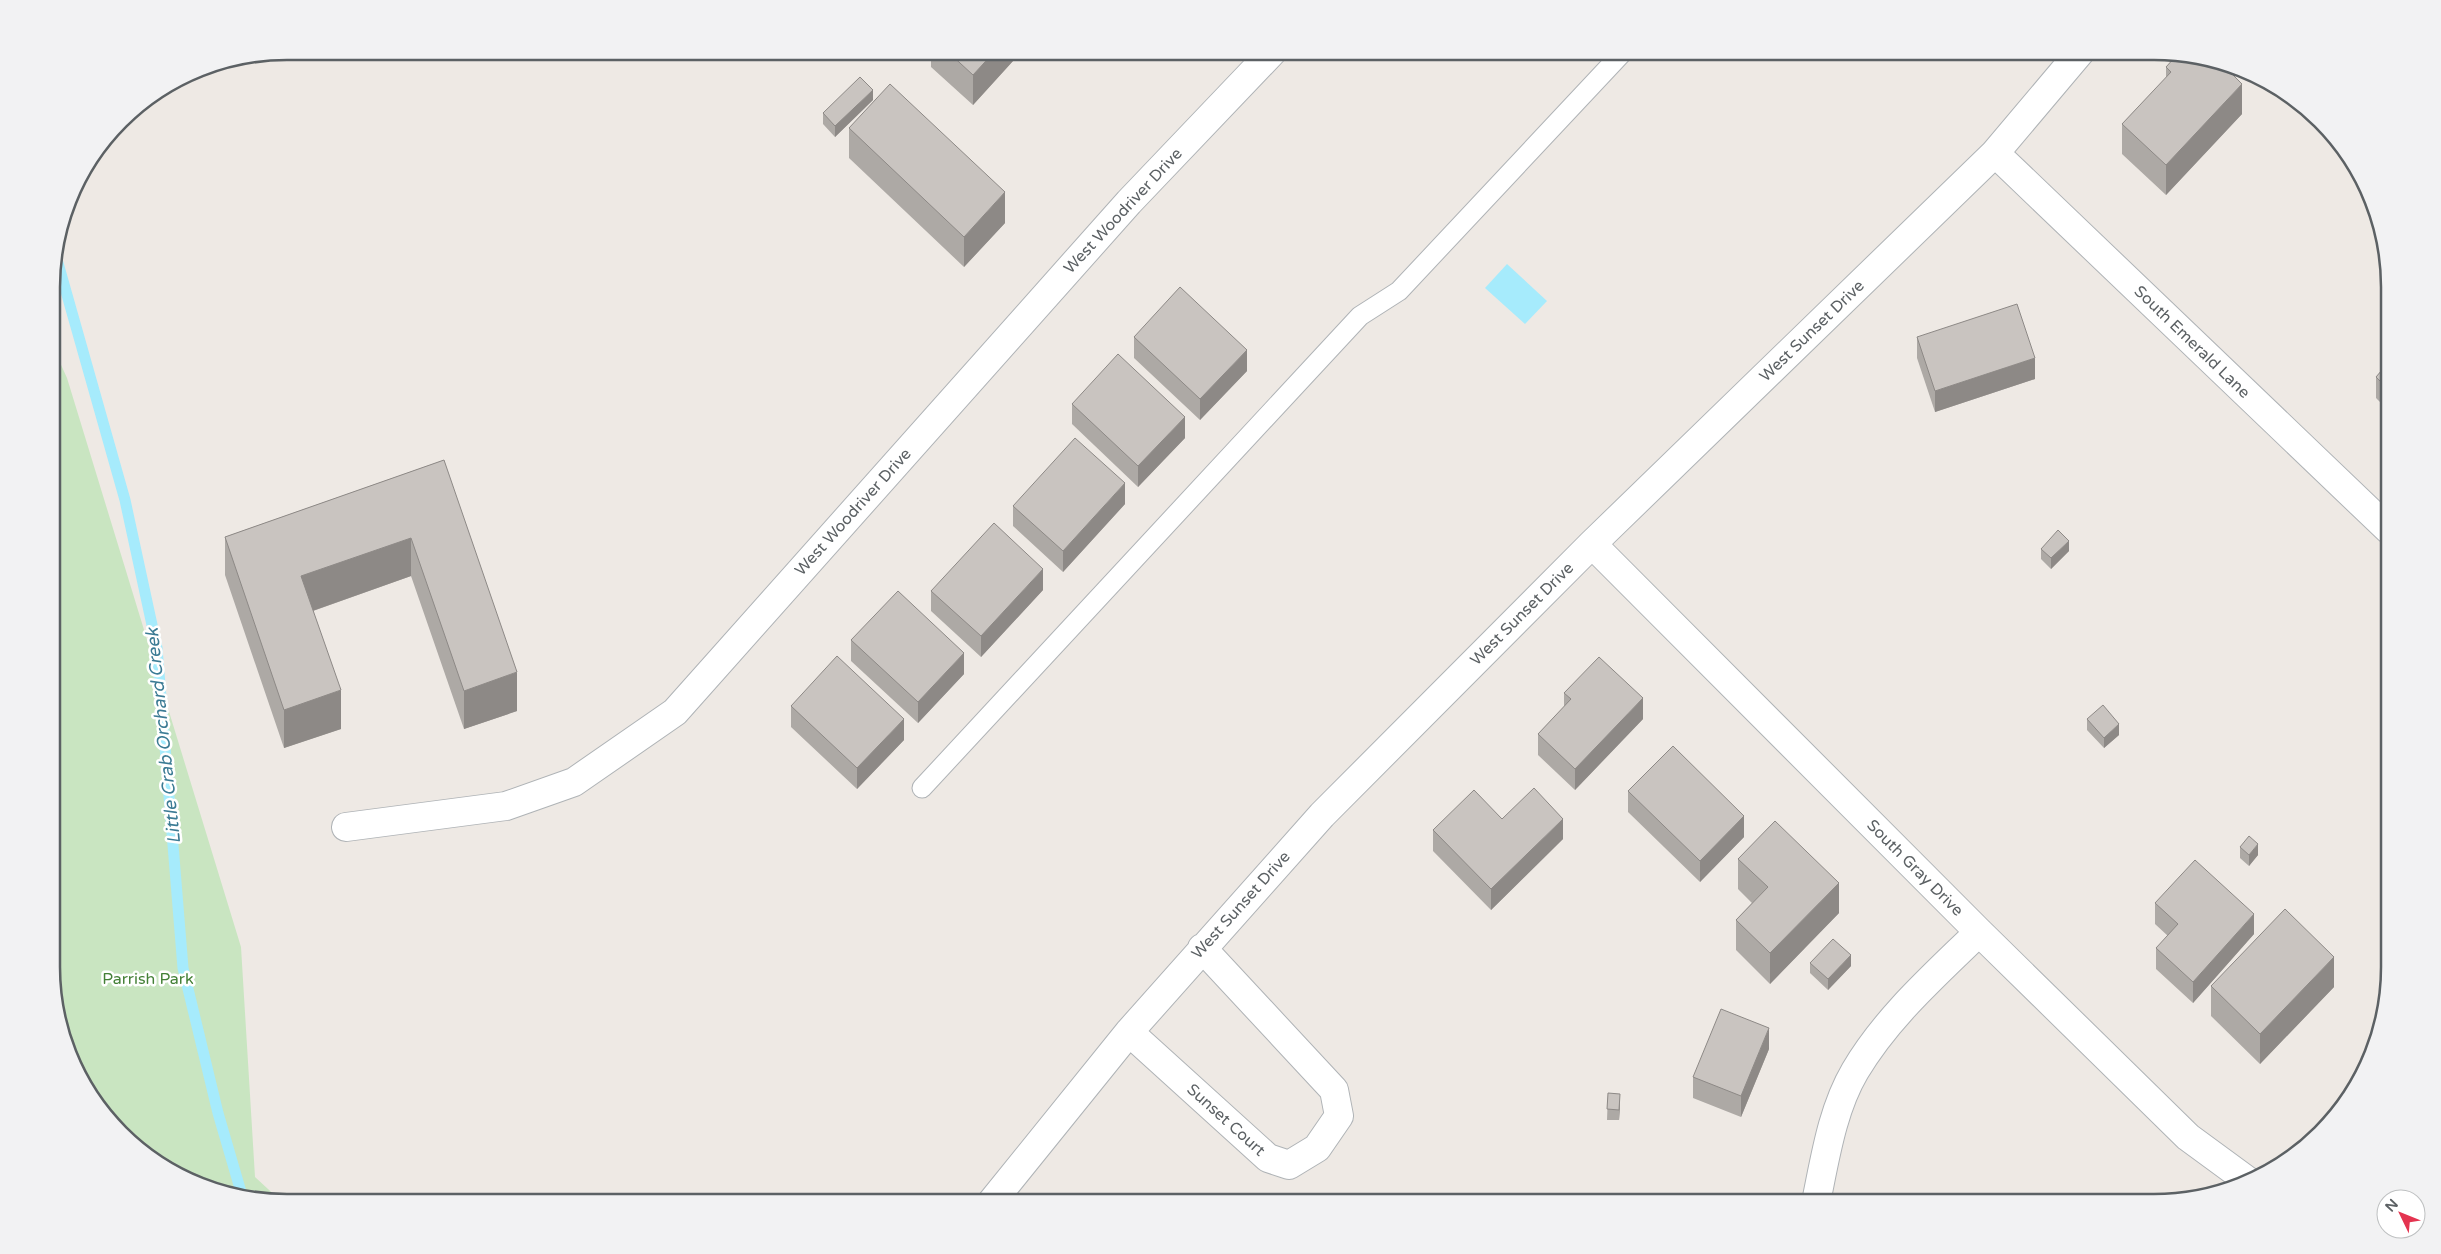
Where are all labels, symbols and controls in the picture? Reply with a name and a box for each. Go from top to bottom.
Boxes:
street label: West Woodriver Drive [1060,144,1186,278]
street label: West Sunset Drive [1755,276,1869,386]
street label: South Emerald Lane [2130,281,2254,403]
street label: West Woodriver Drive [790,444,916,580]
street label: West Sunset Drive [1466,558,1578,670]
water label: Little Crab Orchard Creek [141,626,185,845]
street label: South Gray Drive [1862,815,1968,921]
street label: West Sunset Drive [1187,847,1295,963]
park label: Parrish Park [102,969,194,989]
street label: Sunset Court [1183,1080,1269,1160]
north arrow [2376,1189,2426,1239]
text: N [2382,1196,2402,1215]

